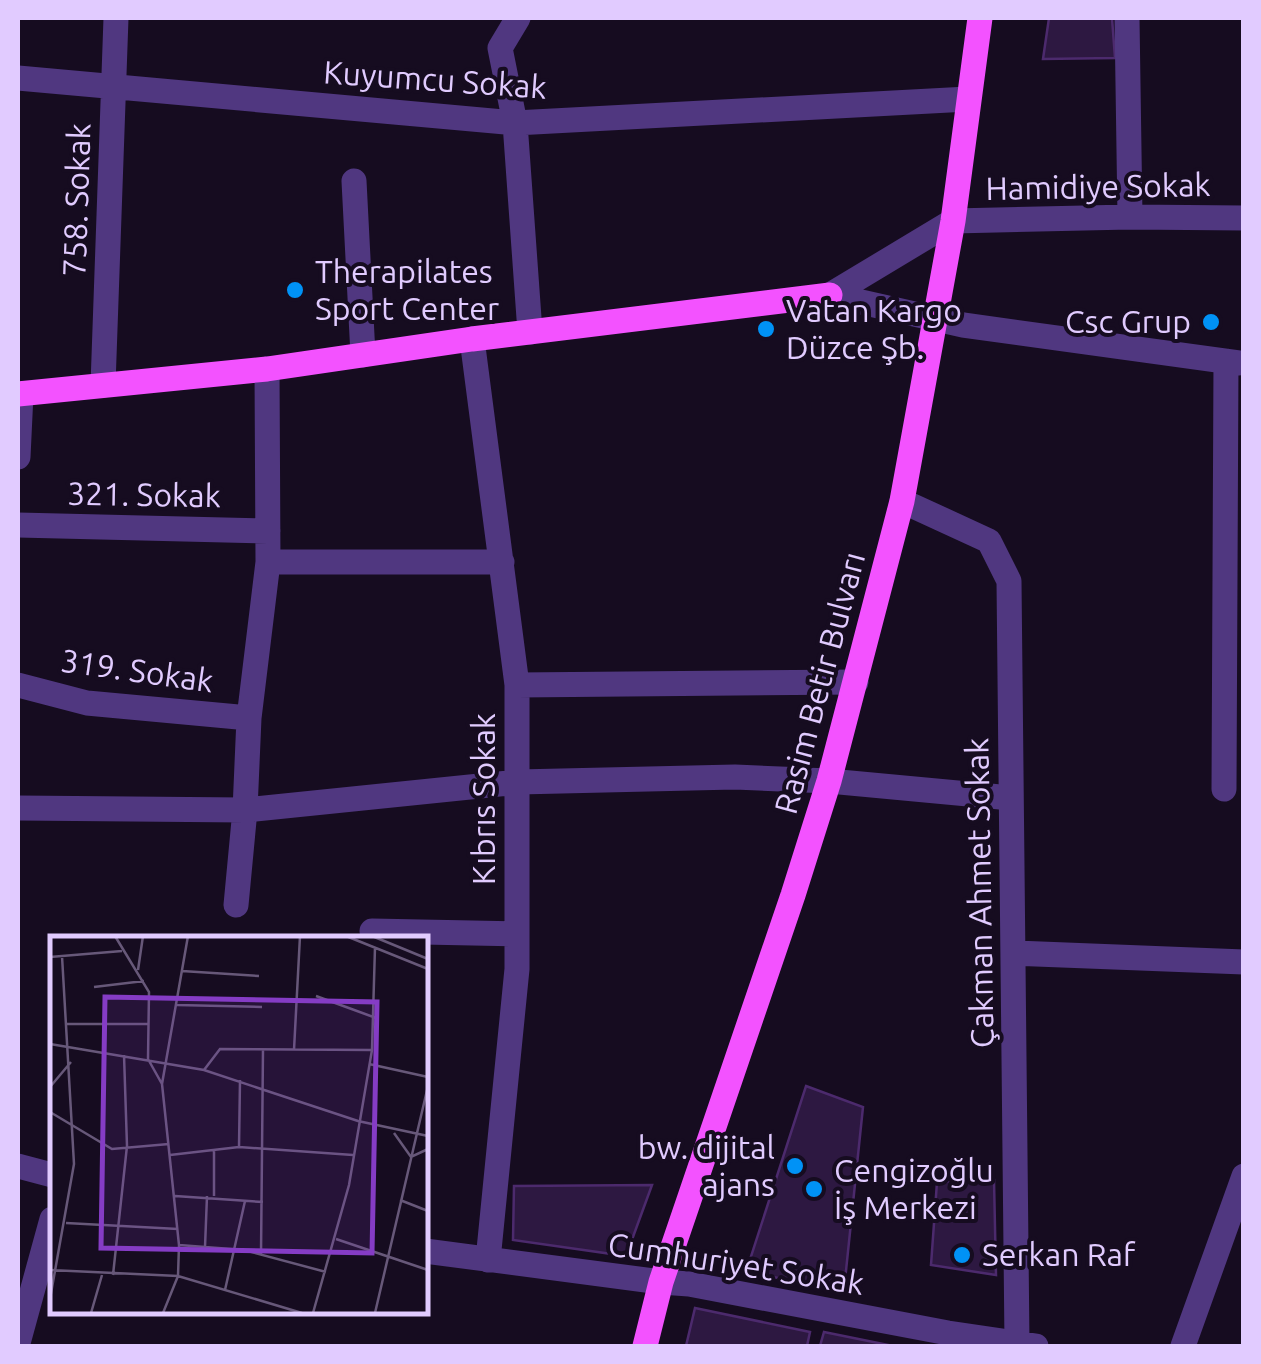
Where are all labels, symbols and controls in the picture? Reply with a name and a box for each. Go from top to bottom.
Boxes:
street label: Kuyumcu Sokak [322,53,548,105]
street label: 758. Sokak [55,123,97,277]
street label: Hamidiye Sokak [985,166,1211,206]
place label: Therapilates Sport Center [315,253,499,326]
marker: Therapilates Sport Center [284,279,306,301]
place label: Vatan Kargo Düzce Şb. [786,292,962,365]
place label: Csc Grup [1065,303,1191,339]
marker: Csc Grup [1200,311,1222,333]
marker: Vatan Kargo Düzce Şb. [755,318,777,340]
street label: 321. Sokak [67,475,221,513]
street label: Rasim Betir Bulvarı [767,548,871,818]
street label: 319. Sokak [59,641,216,699]
street label: Kıbrıs Sokak [465,713,501,885]
street label: Çakman Ahmet Sokak [958,738,1000,1049]
inset map [50,936,428,1314]
place label: bw. dijital ajans [638,1129,775,1202]
place label: Cengizoğlu İş Merkezi [834,1152,994,1225]
marker: bw. dijital ajans [784,1155,806,1177]
marker: Cengizoğlu İş Merkezi [803,1178,825,1200]
street label: Cumhuriyet Sokak [606,1225,867,1301]
place label: Serkan Raf [982,1236,1136,1272]
marker: Serkan Raf [951,1244,973,1266]

